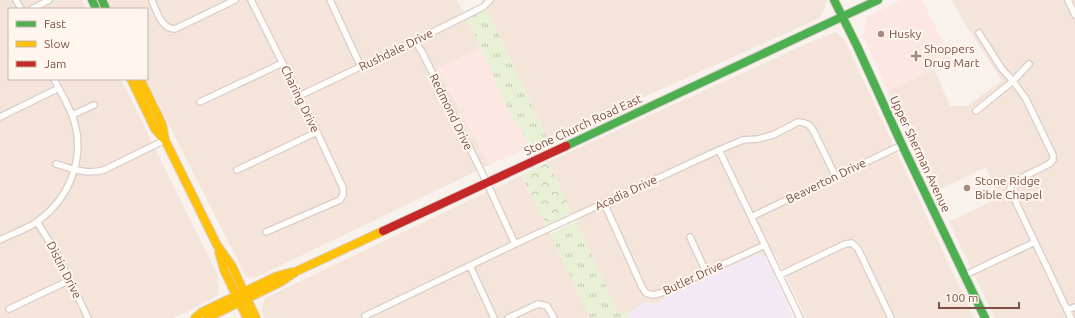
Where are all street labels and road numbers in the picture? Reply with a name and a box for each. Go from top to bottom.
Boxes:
street label: Rushdale Drive [357,26,435,73]
street label: Charing Drive [279,63,322,134]
street label: Redmond Drive [427,71,476,152]
street label: Stone Church Road East [522,91,644,158]
street label: Upper Sherman Avenue [888,93,953,214]
street label: Beaverton Drive [784,156,868,205]
street label: Acadia Drive [593,173,659,213]
street label: Distin Drive [45,239,84,300]
street label: Butler Drive [661,258,725,297]

